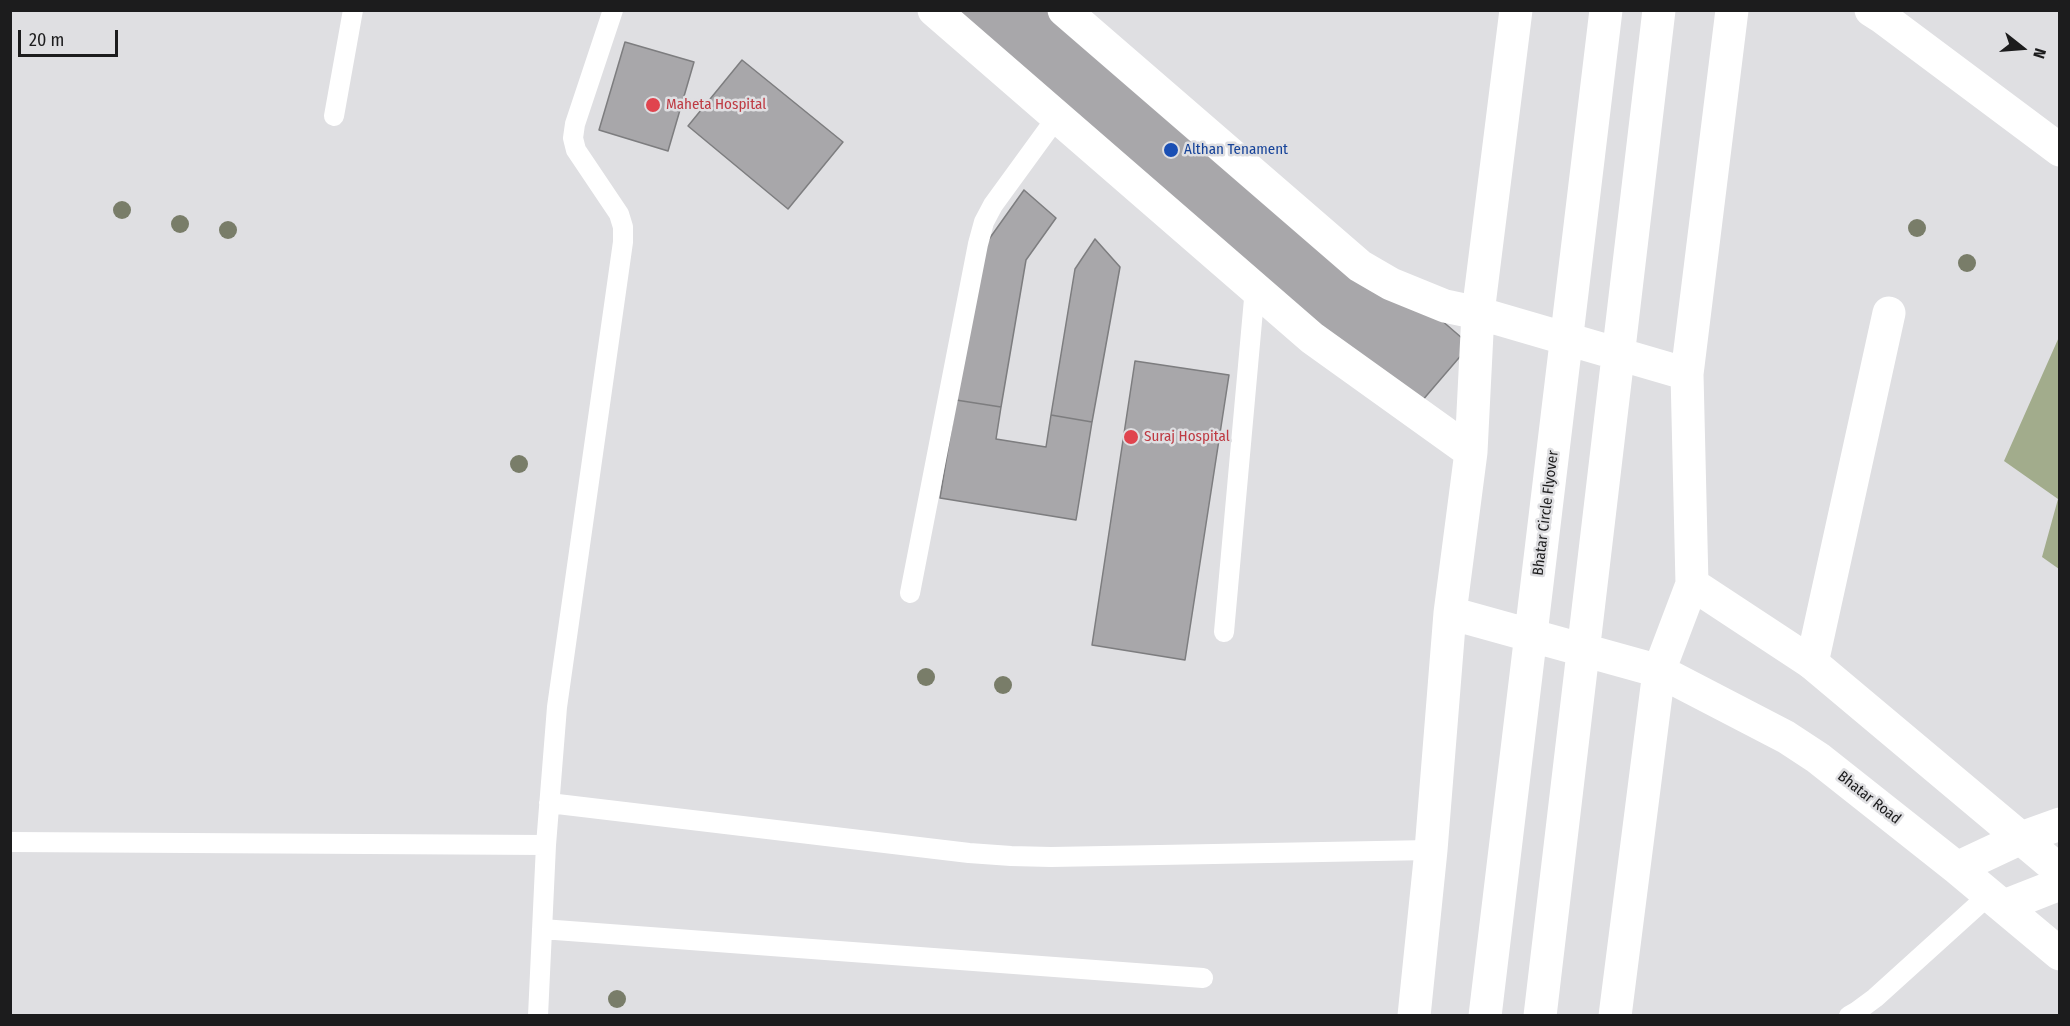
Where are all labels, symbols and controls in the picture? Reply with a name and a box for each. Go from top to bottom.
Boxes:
scale bar [21,18,122,56]
north arrow [1992,18,2052,78]
text: 20 m [29,29,64,51]
text: N [2029,46,2050,61]
marker: Maheta Hospital [644,96,662,114]
place label: Maheta Hospital [666,96,766,114]
marker: Althan Tenament [1162,141,1180,159]
place label: Althan Tenament [1184,141,1288,159]
marker: Suraj Hospital [1122,428,1140,446]
place label: Suraj Hospital [1144,428,1230,446]
street label: Bhatar Circle Flyover [1529,449,1563,577]
street label: Bhatar Road [1834,768,1904,828]

